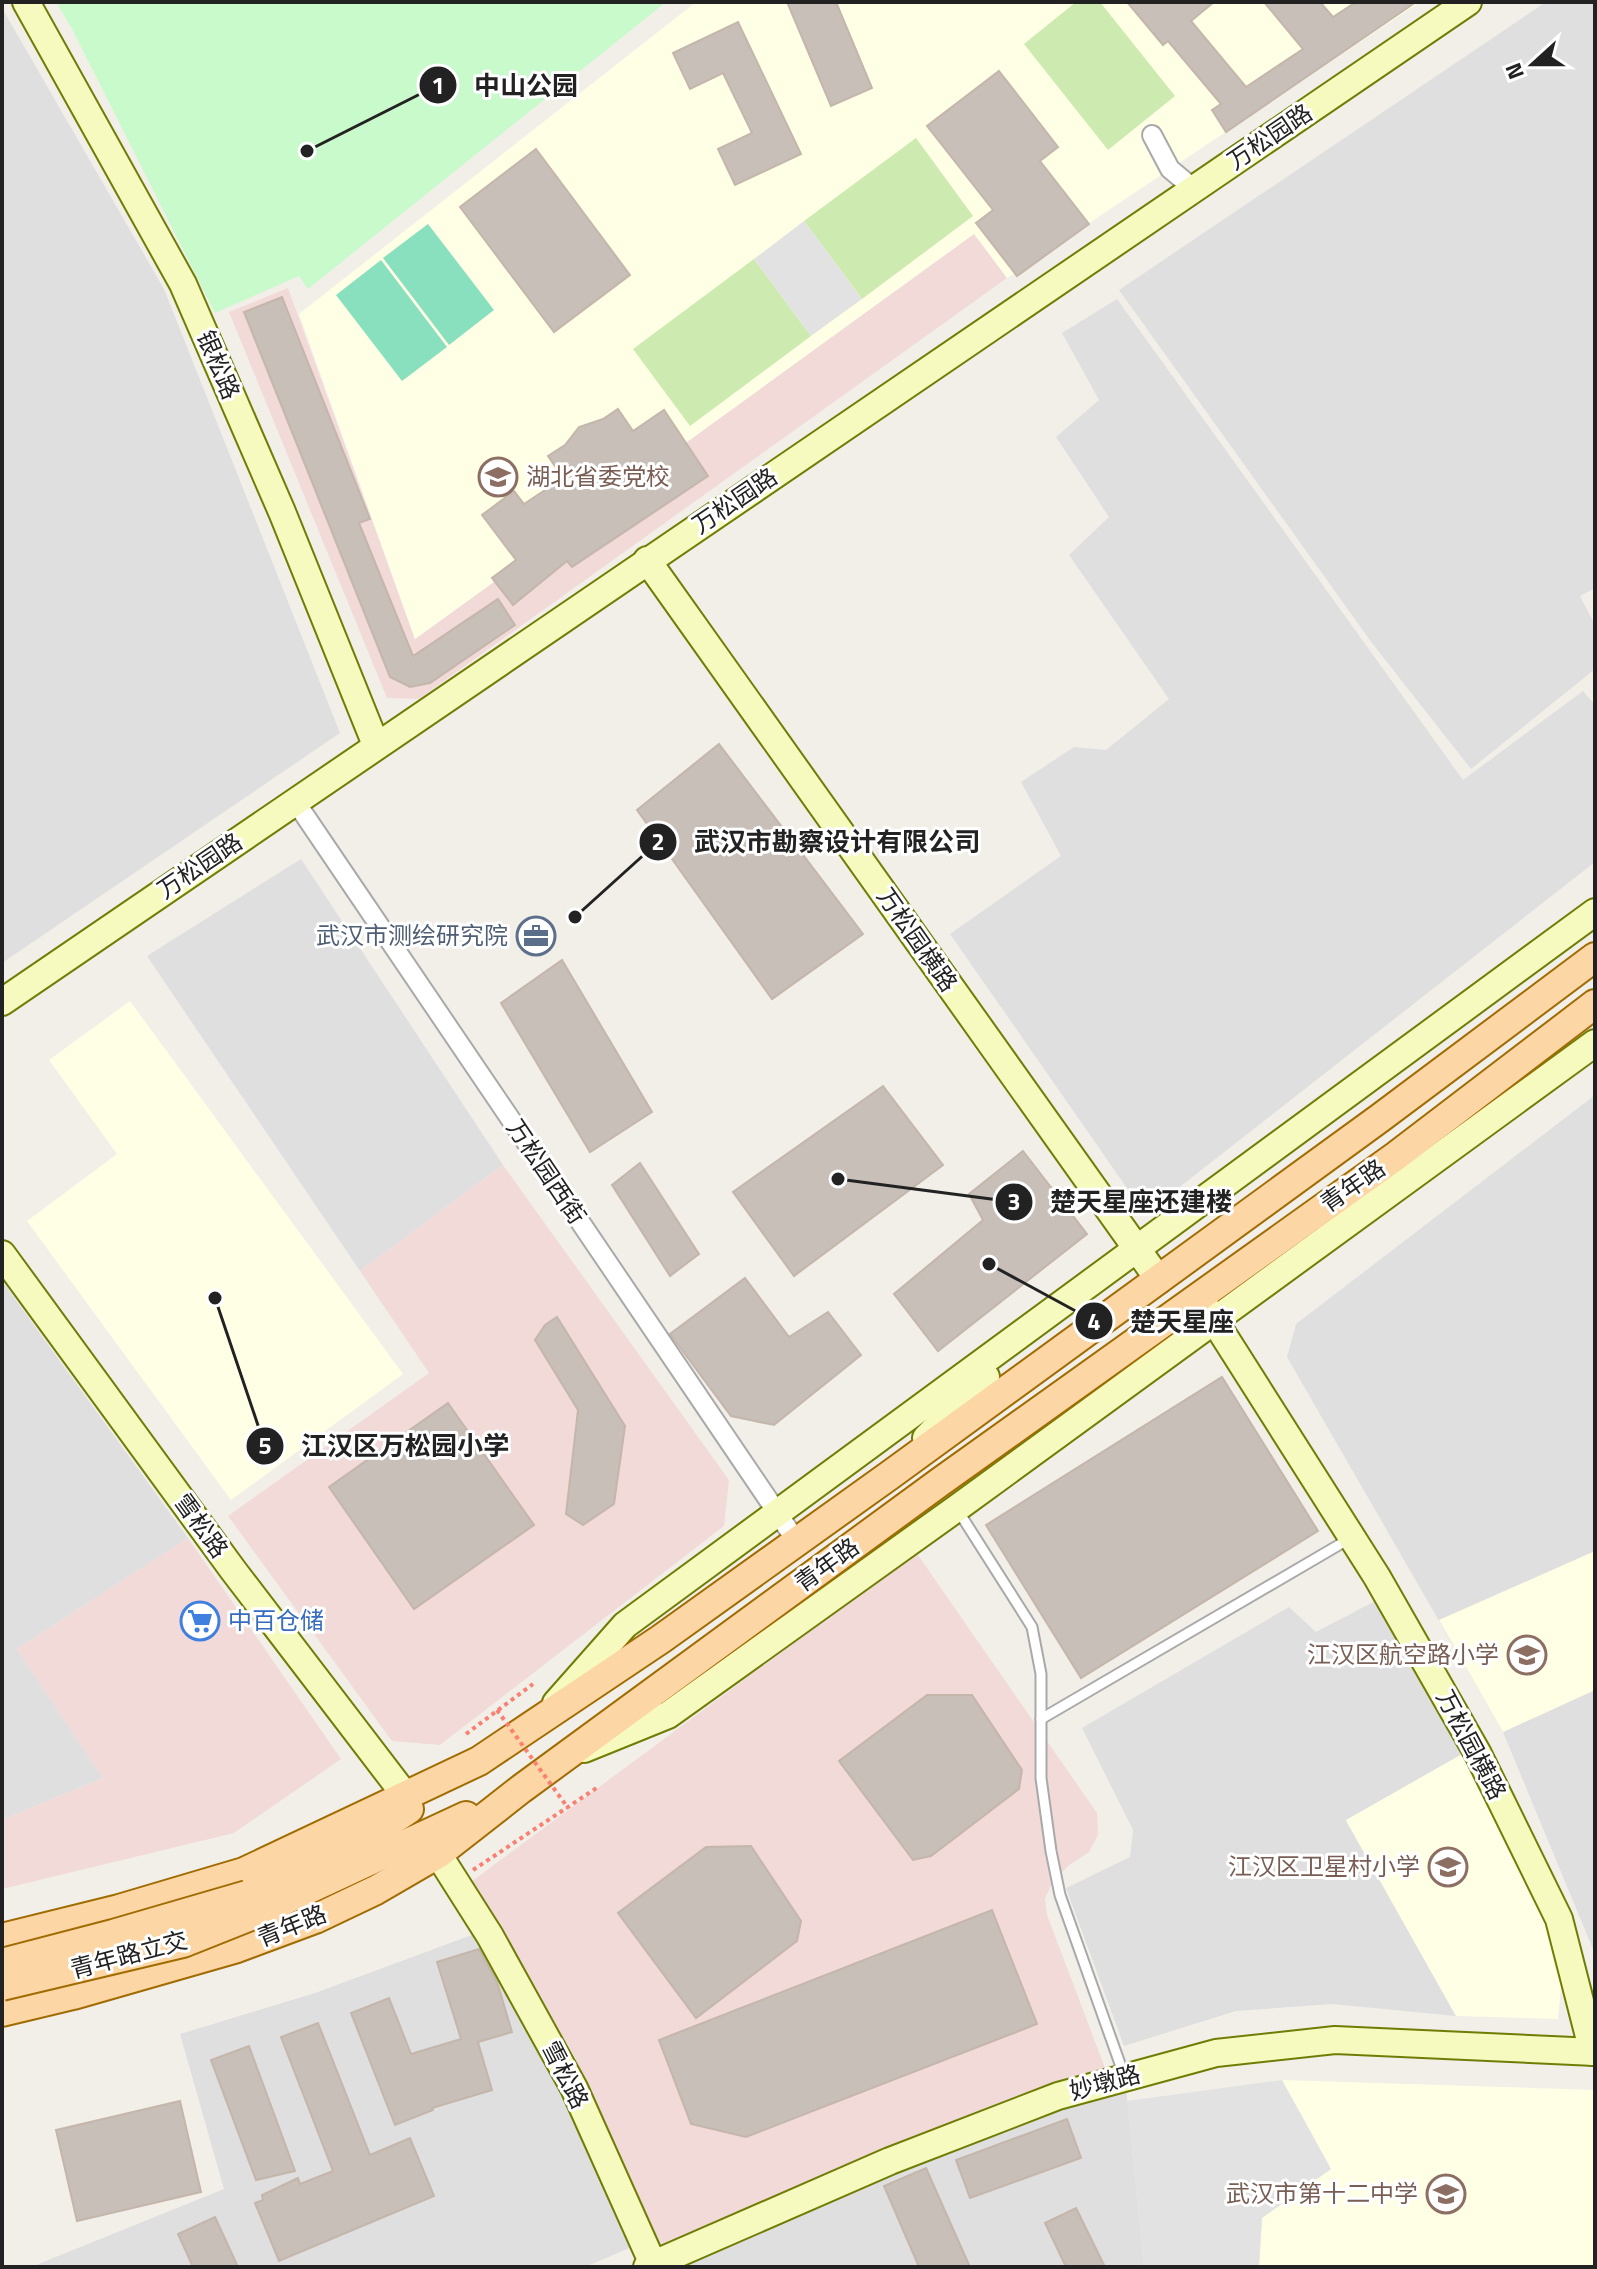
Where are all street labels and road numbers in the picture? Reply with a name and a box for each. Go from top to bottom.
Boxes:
street label: 万松园路 [1220,94,1319,178]
street label: 银松路 [188,324,250,405]
street label: 万松园路 [685,458,784,542]
street label: 万松园路 [150,823,249,907]
street label: 万松园横路 [869,880,967,999]
street label: 万松园西街 [498,1112,595,1231]
street label: 青年路 [1313,1150,1392,1221]
street label: 雪松路 [166,1486,238,1565]
street label: 青年路 [787,1528,866,1600]
street label: 万松园横路 [1428,1683,1516,1806]
street label: 青年路 [252,1895,332,1955]
street label: 青年路立交 [66,1921,191,1987]
street label: 雪松路 [534,2034,598,2115]
street label: 妙墩路 [1065,2055,1144,2109]

